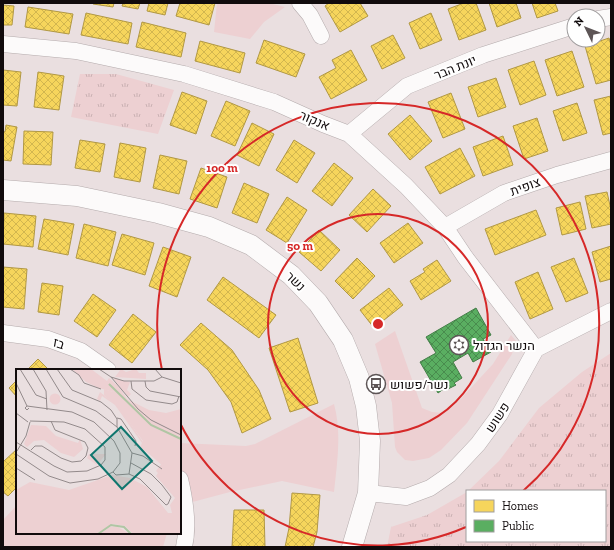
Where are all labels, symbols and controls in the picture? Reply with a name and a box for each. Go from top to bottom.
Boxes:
north arrow [566,8,606,48]
text: N [571,14,587,29]
street label: יונת הבר [432,52,479,83]
street label: אנקור [297,107,332,133]
text: 100 m [206,161,238,175]
street label: צופית [508,174,542,199]
text: 50 m [287,239,313,253]
street label: נשר [283,269,309,294]
centre of rings [371,317,385,331]
synagogue icon: הנשר הגדול [448,334,470,356]
street label: בז [51,335,67,352]
place label: הנשר הגדול [473,338,535,353]
inset map [16,369,181,534]
bus stop icon: נשר/פשוש [365,373,387,395]
place label: נשר/פשוש [390,377,448,392]
street label: פשוש [482,400,513,435]
legend [466,490,606,542]
text: Homes [502,499,538,513]
text: Public [502,519,535,533]

